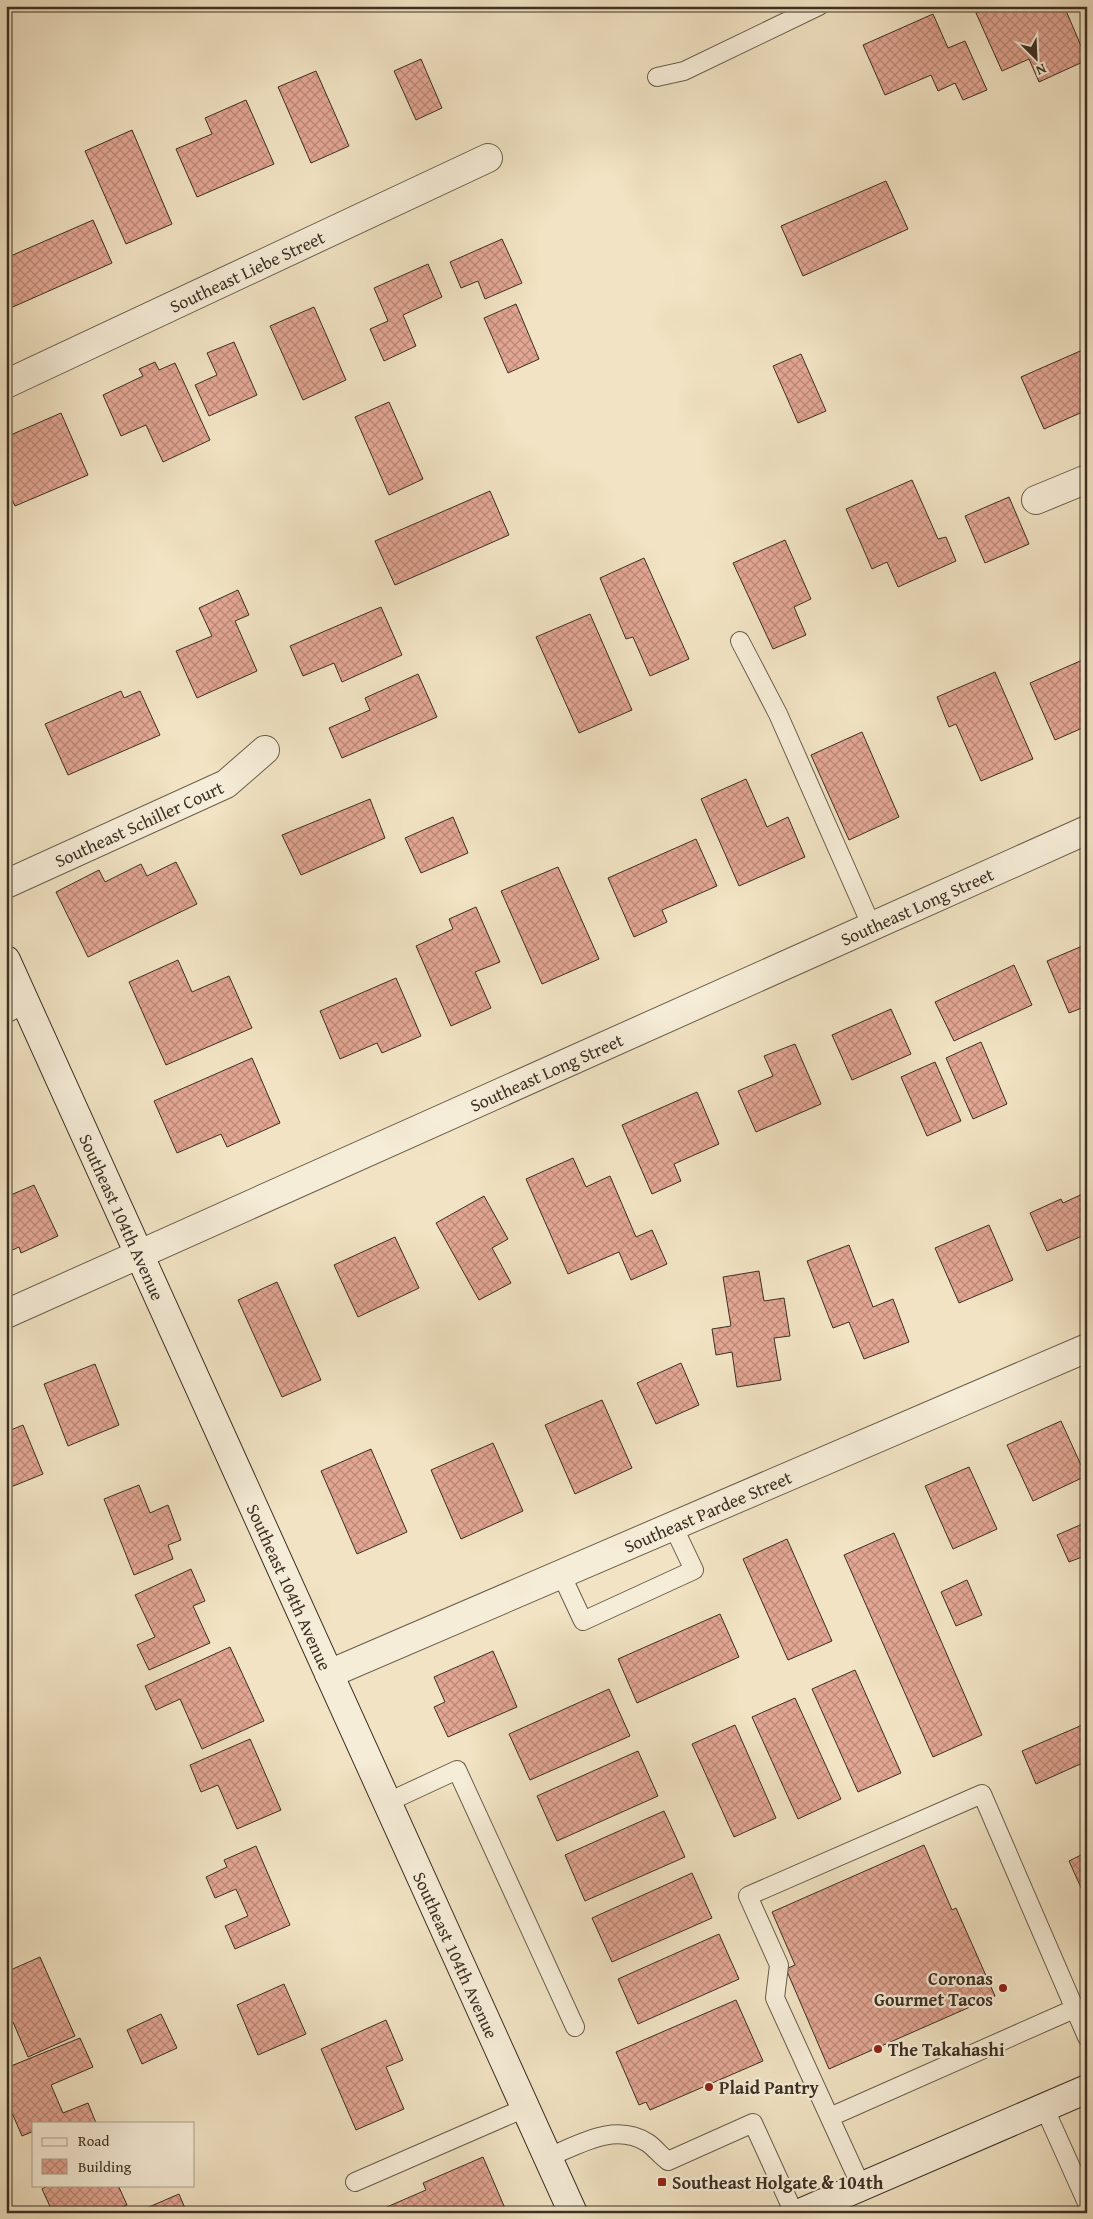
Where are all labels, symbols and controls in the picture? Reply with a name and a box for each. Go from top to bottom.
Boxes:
north arrow [1010,32,1060,82]
text: N [1032,59,1050,81]
street label: Southeast Liebe Street [165,223,329,319]
street label: Southeast Schiller Court [50,773,228,874]
street label: Southeast Long Street [836,860,998,952]
street label: Southeast Long Street [465,1026,628,1118]
street label: Southeast 104th Avenue [73,1129,172,1305]
street label: Southeast Pardee Street [619,1463,796,1559]
street label: Southeast 104th Avenue [240,1499,339,1675]
street label: Southeast 104th Avenue [407,1867,506,2043]
place label: Coronas Gourmet Tacos [874,1965,993,2013]
marker: Coronas Gourmet Tacos [997,1982,1009,1994]
place label: The Takahashi [888,2036,1005,2063]
marker: The Takahashi [872,2043,884,2055]
place label: Plaid Pantry [719,2074,820,2101]
marker: Plaid Pantry [703,2081,715,2093]
legend [32,2122,195,2186]
text: Road [78,2130,109,2151]
text: Building [78,2156,132,2177]
place label: Southeast Holgate & 104th [672,2169,884,2196]
marker: Southeast Holgate & 104th [656,2176,668,2188]

